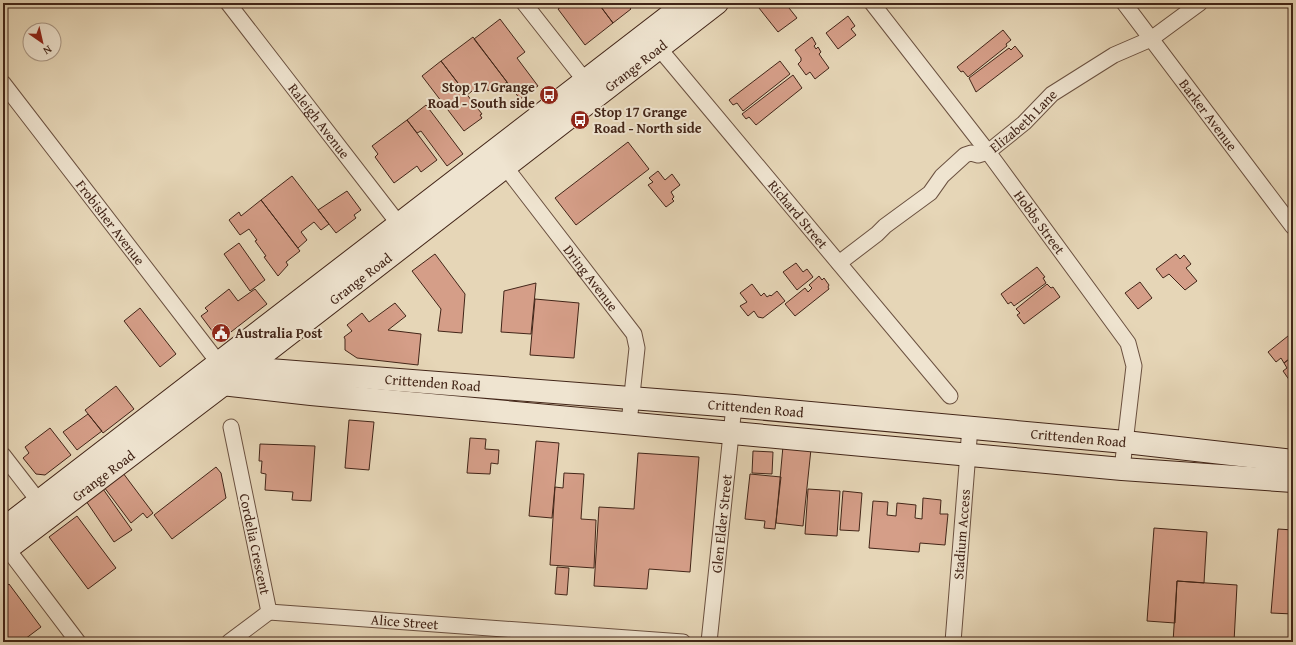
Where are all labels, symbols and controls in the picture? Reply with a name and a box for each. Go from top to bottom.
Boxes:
north arrow [22,22,62,62]
street label: Grange Road [600,35,672,96]
text: N [40,42,55,59]
street label: Barker Avenue [1175,75,1242,155]
place label: Stop 17 Grange Road - South side [428,77,535,113]
street label: Raleigh Avenue [284,79,355,163]
bus stop icon: Stop 17 Grange Road - South side [538,84,560,106]
street label: Elizabeth Lane [985,84,1062,157]
place label: Stop 17 Grange Road - North side [594,102,702,138]
bus stop icon: Stop 17 Grange Road - North side [569,109,591,131]
street label: Frobisher Avenue [71,176,150,270]
street label: Richard Street [763,176,833,253]
street label: Hobbs Street [1009,186,1070,259]
street label: Dring Avenue [559,241,623,316]
street label: Grange Road [325,248,396,309]
public building icon: Australia Post [210,322,232,344]
place label: Australia Post [235,323,323,343]
street label: Crittenden Road [384,369,482,396]
street label: Crittenden Road [707,394,805,422]
street label: Crittenden Road [1030,423,1128,452]
street label: Grange Road [68,445,139,506]
street label: Glen Elder Street [706,473,737,574]
street label: Stadium Access [948,488,975,580]
street label: Cordelia Crescent [235,492,275,596]
street label: Alice Street [370,609,439,634]

